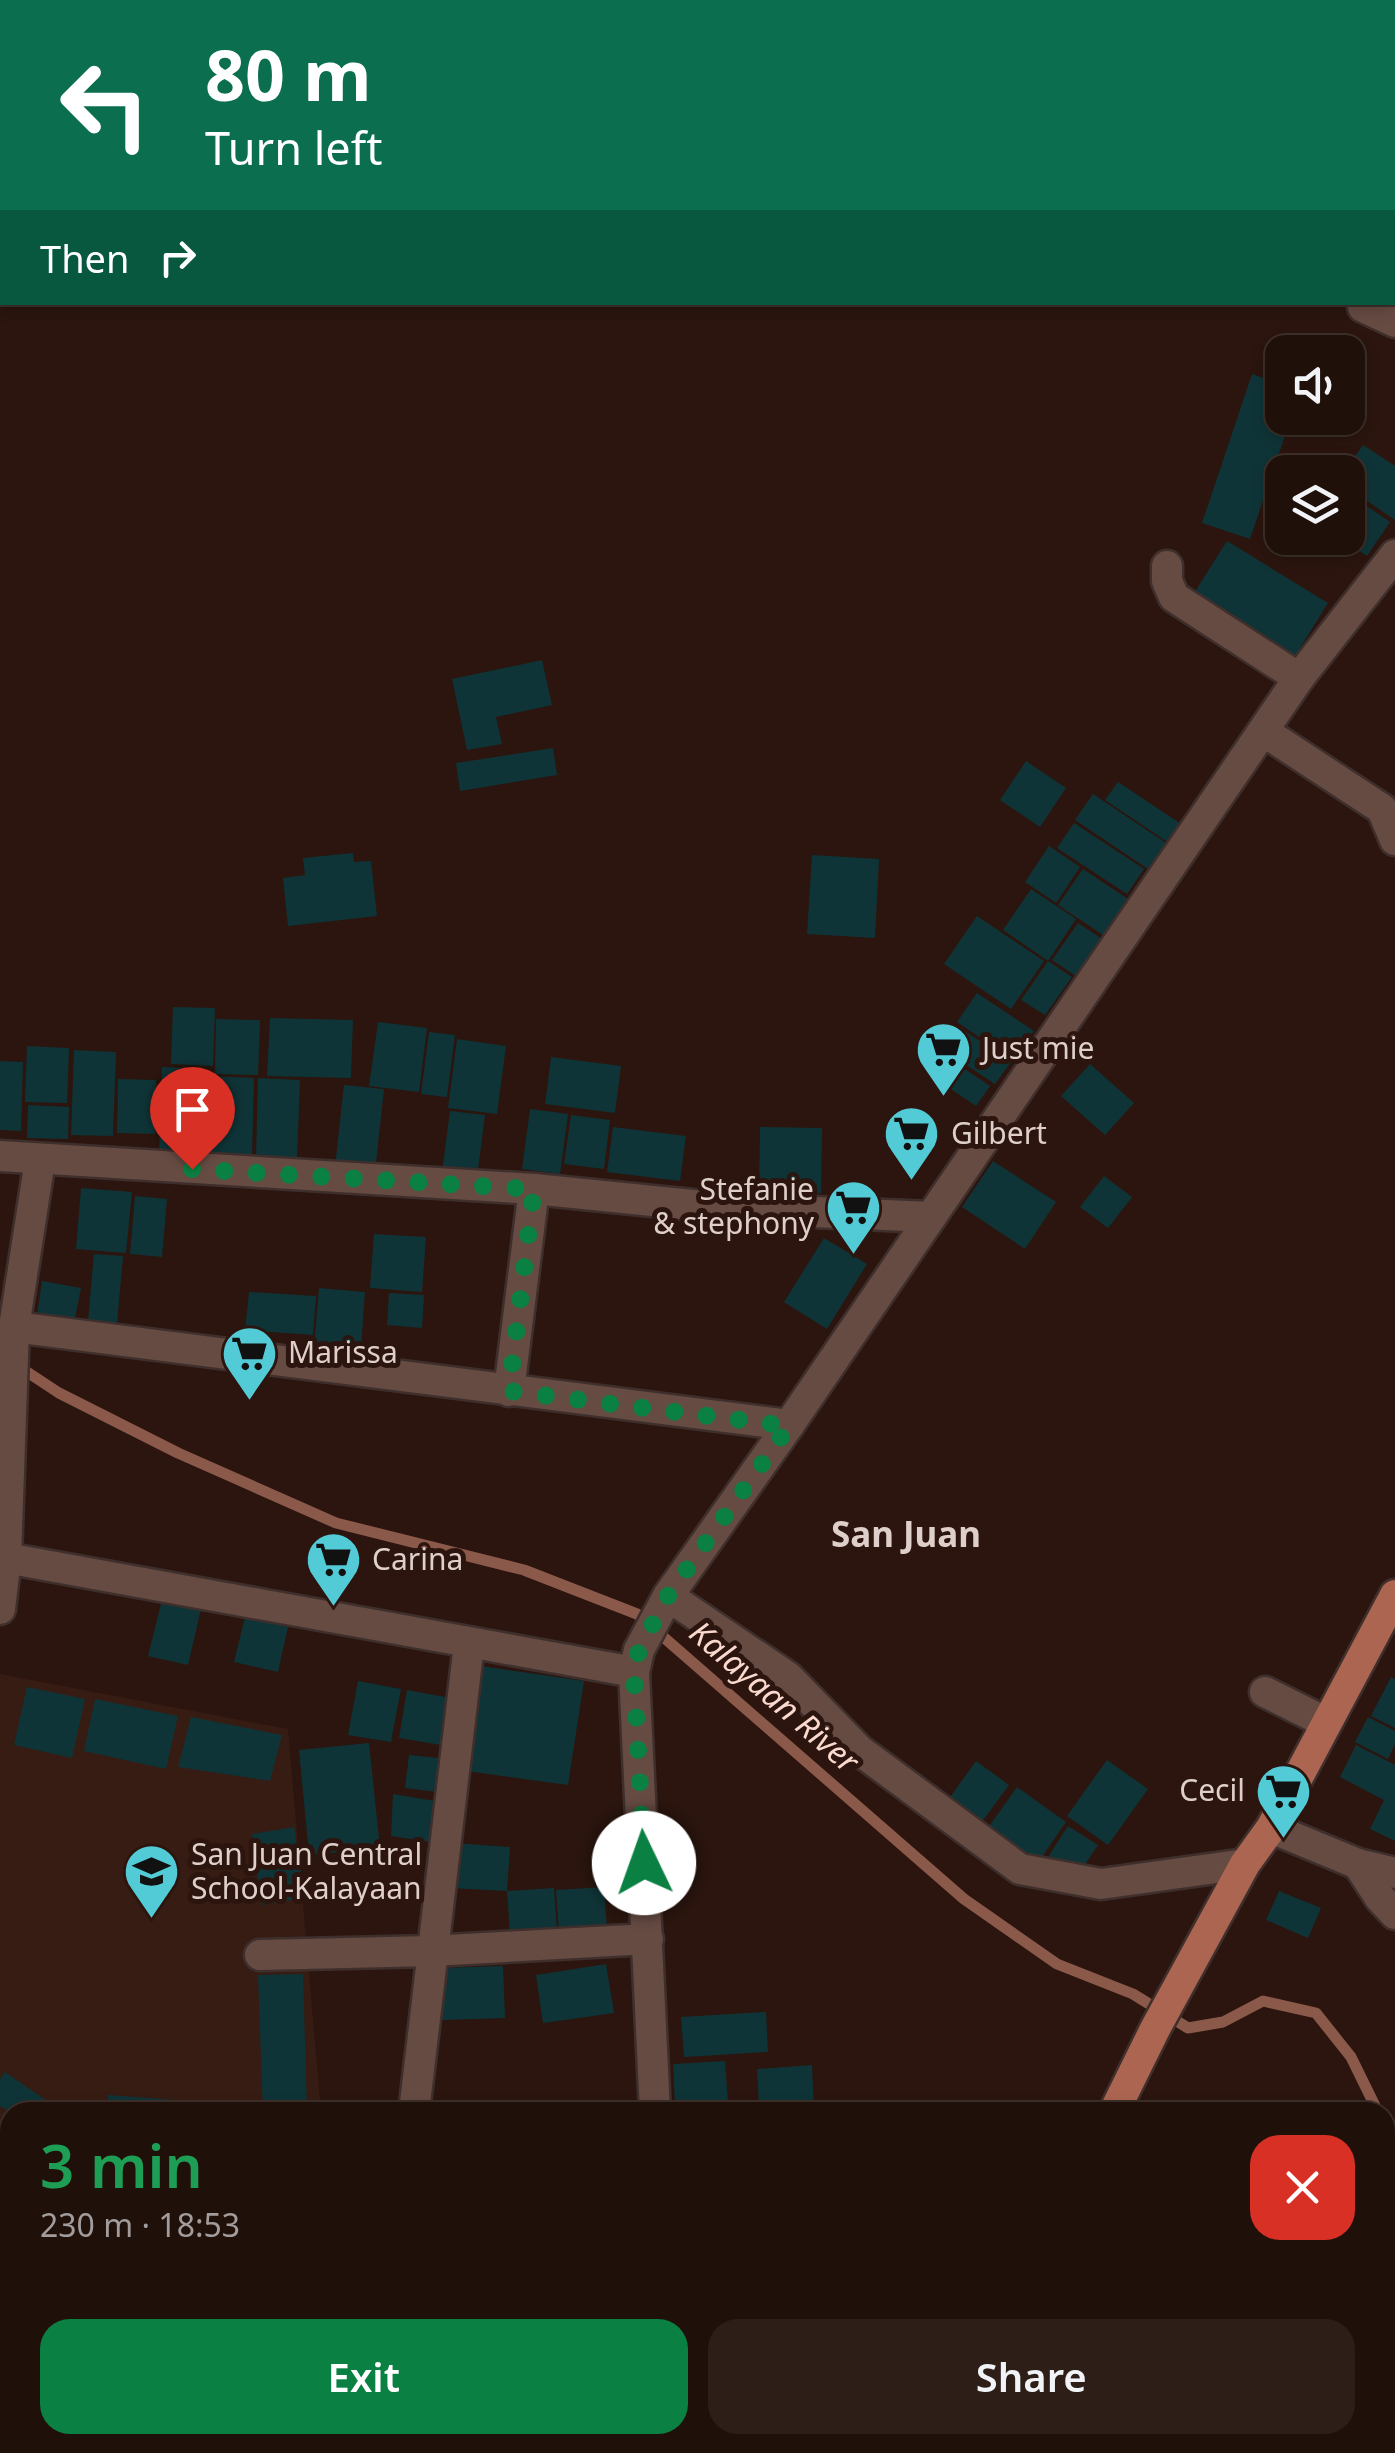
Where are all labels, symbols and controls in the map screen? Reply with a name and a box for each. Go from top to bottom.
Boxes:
text: 80 m [205,26,372,122]
icon: left [40,40,170,170]
text: Turn left [205,117,382,178]
icon: right [150,230,205,285]
text: Then [40,232,130,284]
map controls [1265,335,1365,555]
button: sound [1265,335,1365,435]
button: layers [1265,455,1365,555]
supermarket icon: Just mie [913,1019,973,1098]
place label: Just mie [979,1027,1094,1068]
pin [150,1067,235,1170]
icon: arrive [165,1082,220,1137]
supermarket icon: Gilbert [882,1104,942,1183]
place label: Gilbert [951,1112,1047,1153]
place label: Stefanie & stephony [653,1168,815,1243]
supermarket icon: Stefanie & stephony [823,1177,883,1256]
supermarket icon: Marissa [219,1323,279,1402]
place label: Marissa [288,1331,398,1372]
district label: San Juan [831,1510,981,1557]
supermarket icon: Carina [303,1530,363,1609]
place label: Carina [372,1538,463,1579]
water label: Kalayaan River [681,1610,870,1782]
supermarket icon: Cecil [1254,1761,1314,1840]
place label: Cecil [1179,1769,1245,1810]
position arrow [592,1811,696,1915]
place label: San Juan Central School-Kalayaan [191,1833,422,1908]
school or university icon: San Juan Central School-Kalayaan [122,1842,182,1921]
text: 3 min [40,2124,203,2206]
button: close [1250,2135,1355,2240]
text: 230 m · 18:53 [40,2203,240,2246]
button: Exit [40,2319,688,2434]
button: Share [708,2319,1355,2434]

